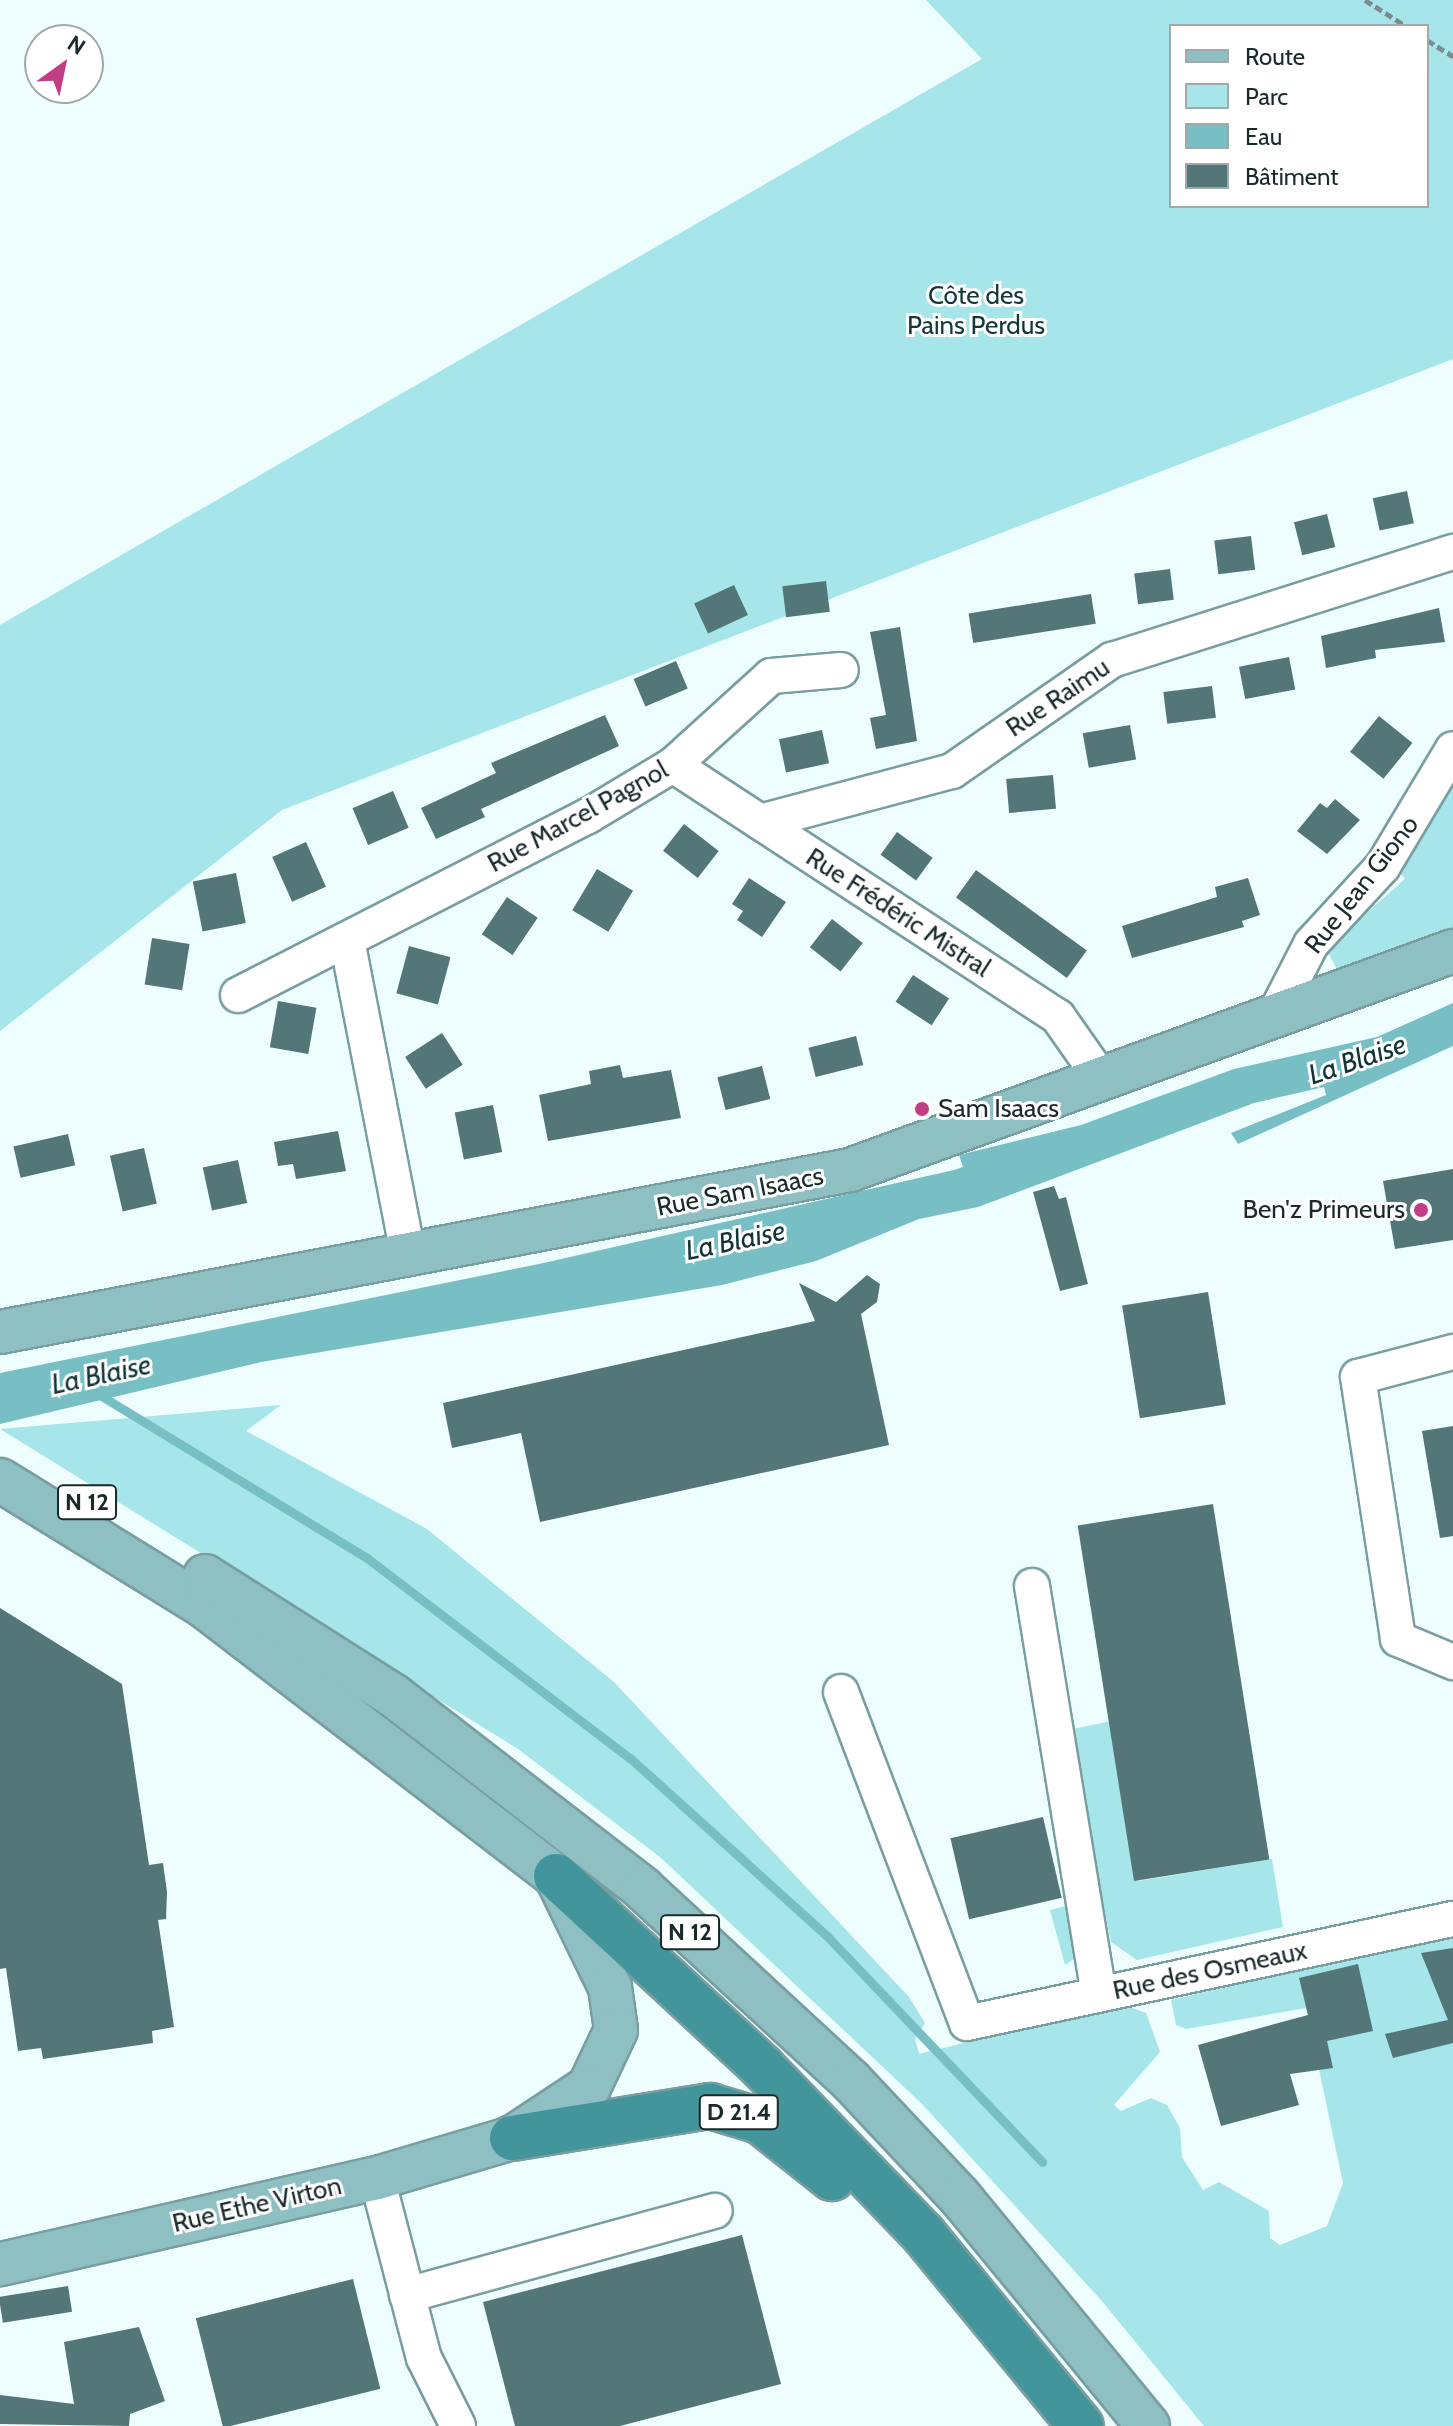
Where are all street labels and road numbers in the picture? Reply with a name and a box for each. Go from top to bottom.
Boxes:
street label: Rue Raimu [1000,652,1116,744]
street label: Rue Marcel Pagnol [482,755,674,879]
street label: Rue Jean Giono [1298,810,1426,960]
street label: Rue Frédéric Mistral [800,842,996,984]
street label: Rue Sam Isaacs [654,1161,826,1223]
road number: N 12 [57,1482,117,1522]
road number: N 12 [660,1912,720,1952]
street label: Rue des Osmeaux [1110,1935,1310,2007]
road number: D 21.4 [697,2092,781,2132]
street label: Rue Ethe Virton [169,2170,345,2240]

